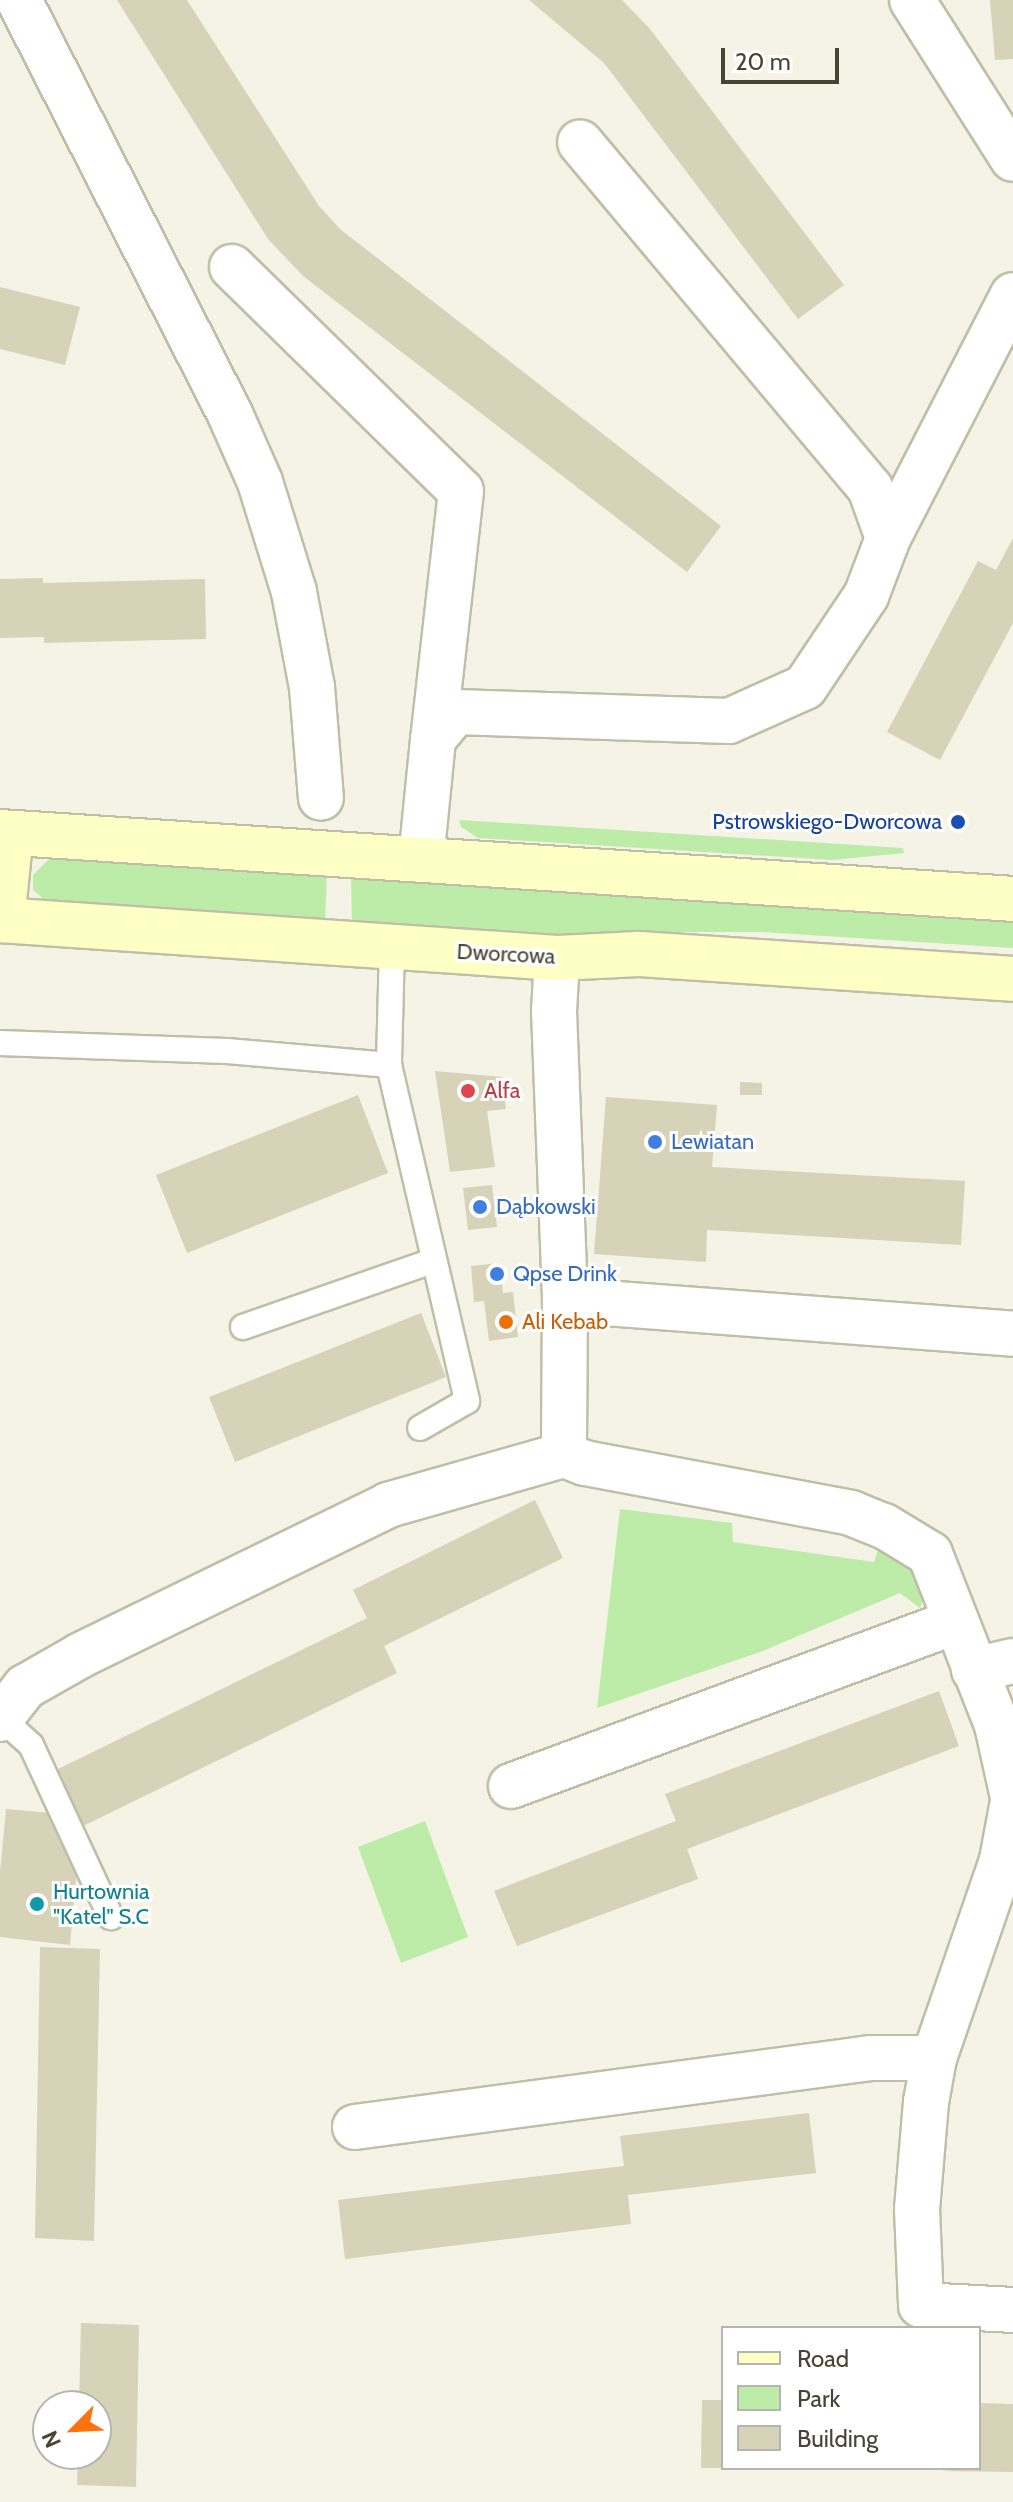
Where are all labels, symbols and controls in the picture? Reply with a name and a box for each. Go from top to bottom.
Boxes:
scale bar [725,32,843,82]
text: 20 m [735,47,791,76]
place label: Pstrowskiego-Dworcowa [712,809,942,835]
marker: Pstrowskiego-Dworcowa [949,813,967,831]
street label: Dworcowa [456,938,556,970]
place label: Alfa [484,1078,520,1104]
marker: Alfa [459,1082,477,1100]
place label: Lewiatan [671,1129,754,1155]
marker: Lewiatan [646,1133,664,1151]
place label: Dąbkowski [496,1194,596,1220]
marker: Dąbkowski [471,1198,489,1216]
place label: Qpse Drink [513,1261,617,1287]
marker: Qpse Drink [488,1265,506,1283]
place label: Ali Kebab [522,1309,608,1335]
marker: Ali Kebab [497,1313,515,1331]
place label: Hurtownia "Katel" S.C [53,1878,150,1930]
marker: Hurtownia "Katel" S.C [28,1895,46,1913]
legend [721,2326,981,2470]
text: Road [797,2344,849,2373]
text: Park [797,2384,840,2413]
north arrow [32,2390,112,2470]
text: Building [797,2424,878,2453]
text: N [36,2427,67,2452]

